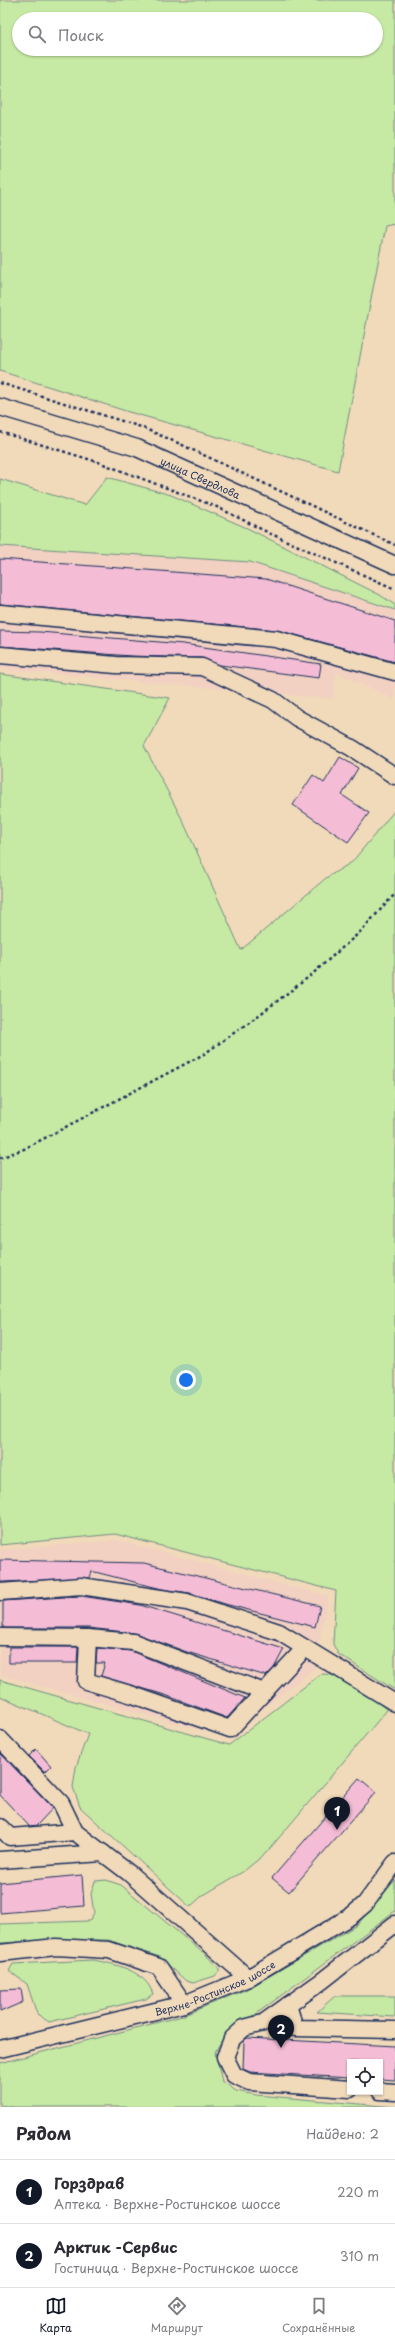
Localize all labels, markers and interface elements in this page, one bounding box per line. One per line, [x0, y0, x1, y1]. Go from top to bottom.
search box [12, 12, 383, 56]
icon: search [26, 23, 48, 45]
text: Поиск [58, 23, 104, 46]
street label: улица Свердлова [158, 452, 244, 502]
your location [176, 1370, 196, 1390]
pin: 1 [324, 1797, 350, 1830]
street label: Верхне-Ростинское шоссе [153, 1956, 278, 2018]
pin: 2 [268, 2015, 294, 2048]
map controls [347, 2059, 383, 2095]
button: locate [347, 2059, 383, 2095]
text: Рядом [16, 2120, 71, 2146]
text: Найдено: 2 [306, 2124, 379, 2143]
text: Горздрав [54, 2171, 124, 2194]
text: 1 [26, 2182, 32, 2201]
text: 220 m [337, 2182, 379, 2201]
text: Аптека · Верхне-Ростинское шоссе [54, 2194, 281, 2213]
text: Арктик -Сервис [54, 2235, 178, 2258]
text: 2 [24, 2246, 34, 2265]
text: 310 m [340, 2246, 379, 2265]
text: Гостиница · Верхне-Ростинское шоссе [54, 2258, 298, 2277]
tab: Карта [40, 2295, 72, 2336]
tab: Маршрут [151, 2295, 203, 2336]
tab: Сохранённые [282, 2295, 355, 2336]

